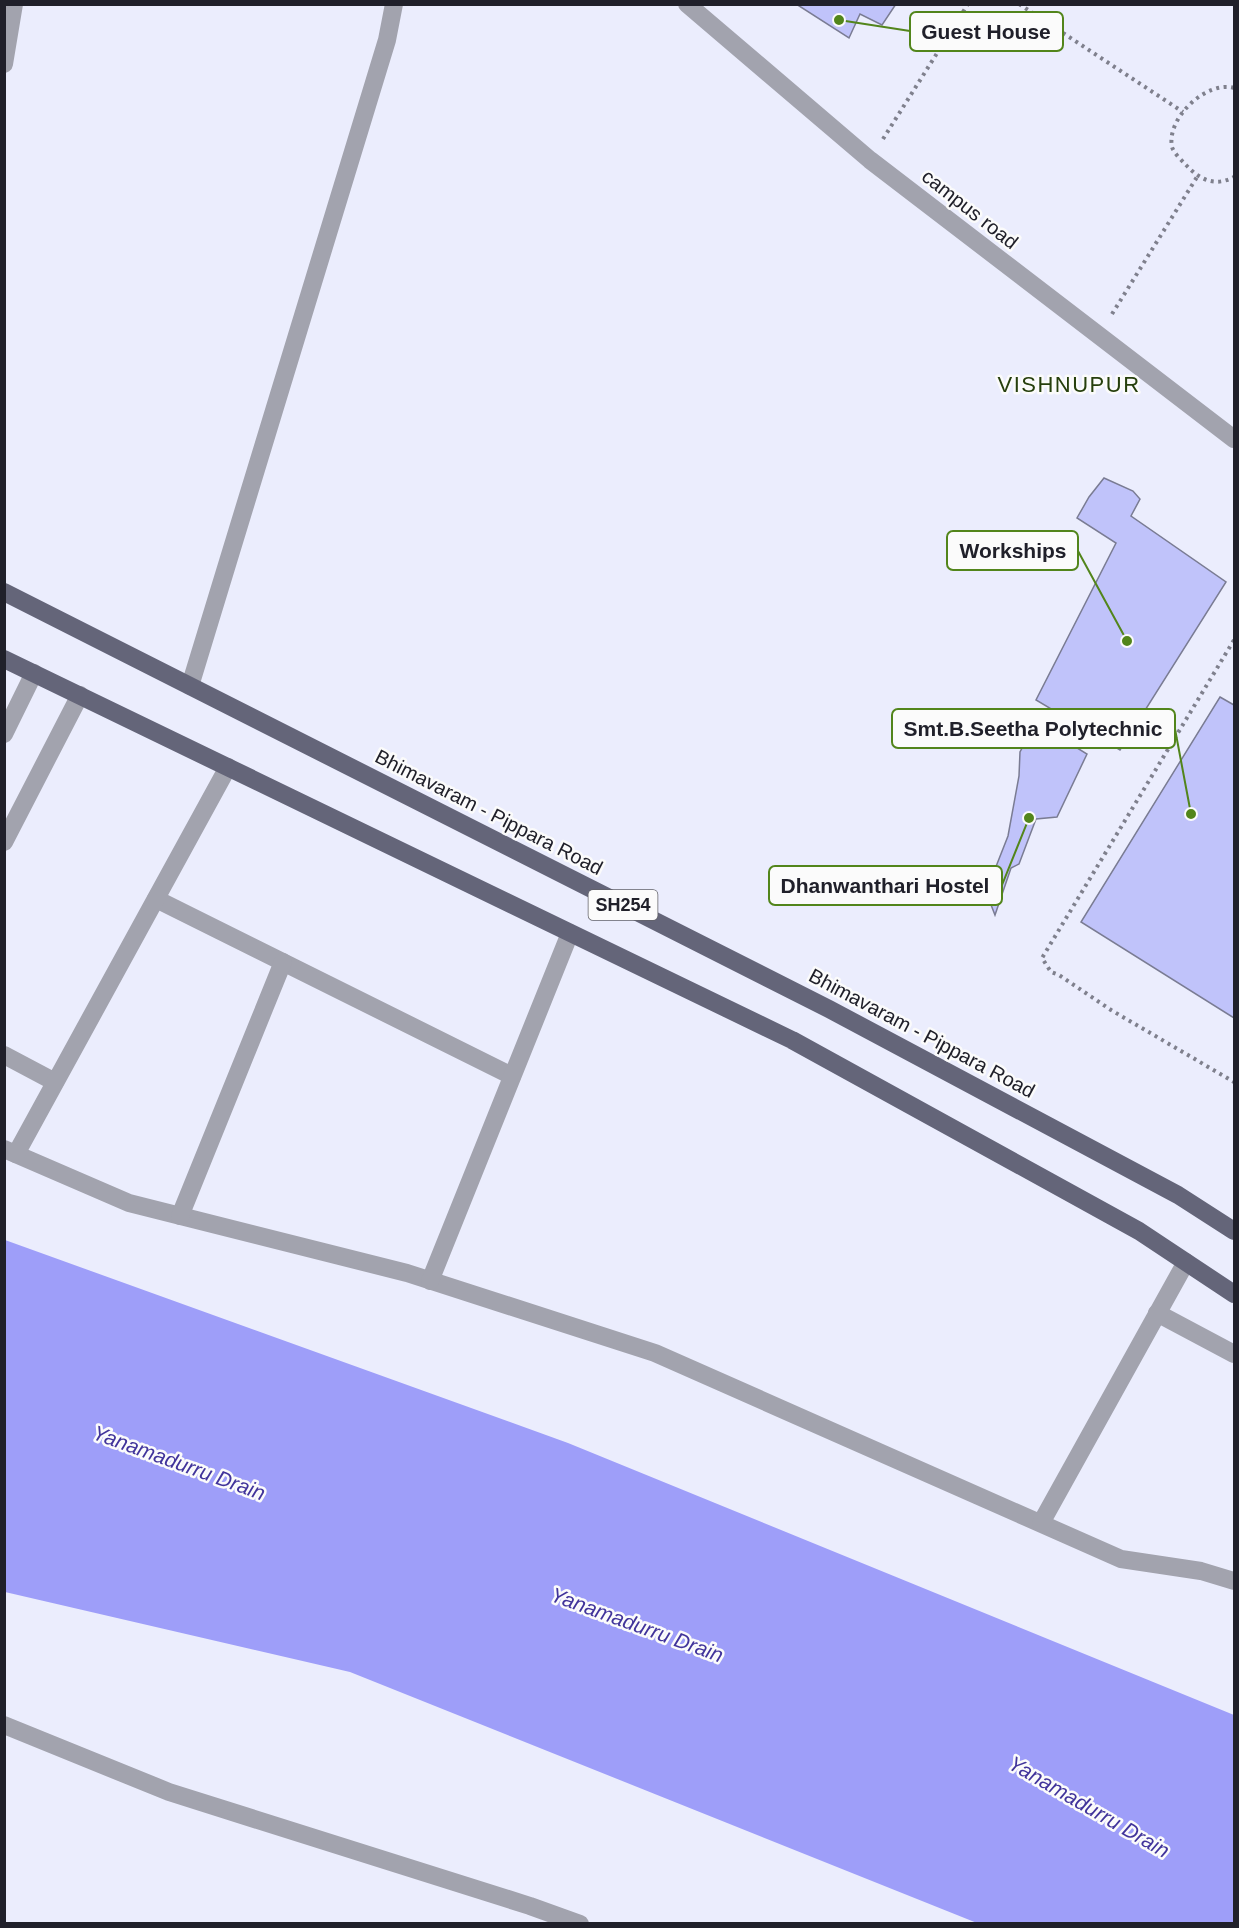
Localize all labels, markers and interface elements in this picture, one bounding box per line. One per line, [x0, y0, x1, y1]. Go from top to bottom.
callout: Guest House [910, 12, 1063, 51]
text: Guest House [921, 20, 1051, 43]
street label: campus road [918, 165, 1022, 253]
district label: VISHNUPUR [997, 372, 1141, 397]
callout: Workships [947, 531, 1078, 570]
text: Workships [960, 539, 1066, 562]
callout: Smt.B.Seetha Polytechnic [892, 709, 1175, 748]
text: Smt.B.Seetha Polytechnic [903, 717, 1163, 740]
street label: Bhimavaram - Pippara Road [372, 745, 606, 879]
callout: Dhanwanthari Hostel [769, 866, 1002, 905]
text: Dhanwanthari Hostel [781, 874, 989, 897]
road number: SH254 [588, 890, 658, 920]
street label: Bhimavaram - Pippara Road [805, 964, 1039, 1102]
water label: Yanamadurru Drain [90, 1421, 268, 1504]
water label: Yanamadurru Drain [548, 1583, 726, 1666]
water label: Yanamadurru Drain [1005, 1751, 1174, 1862]

